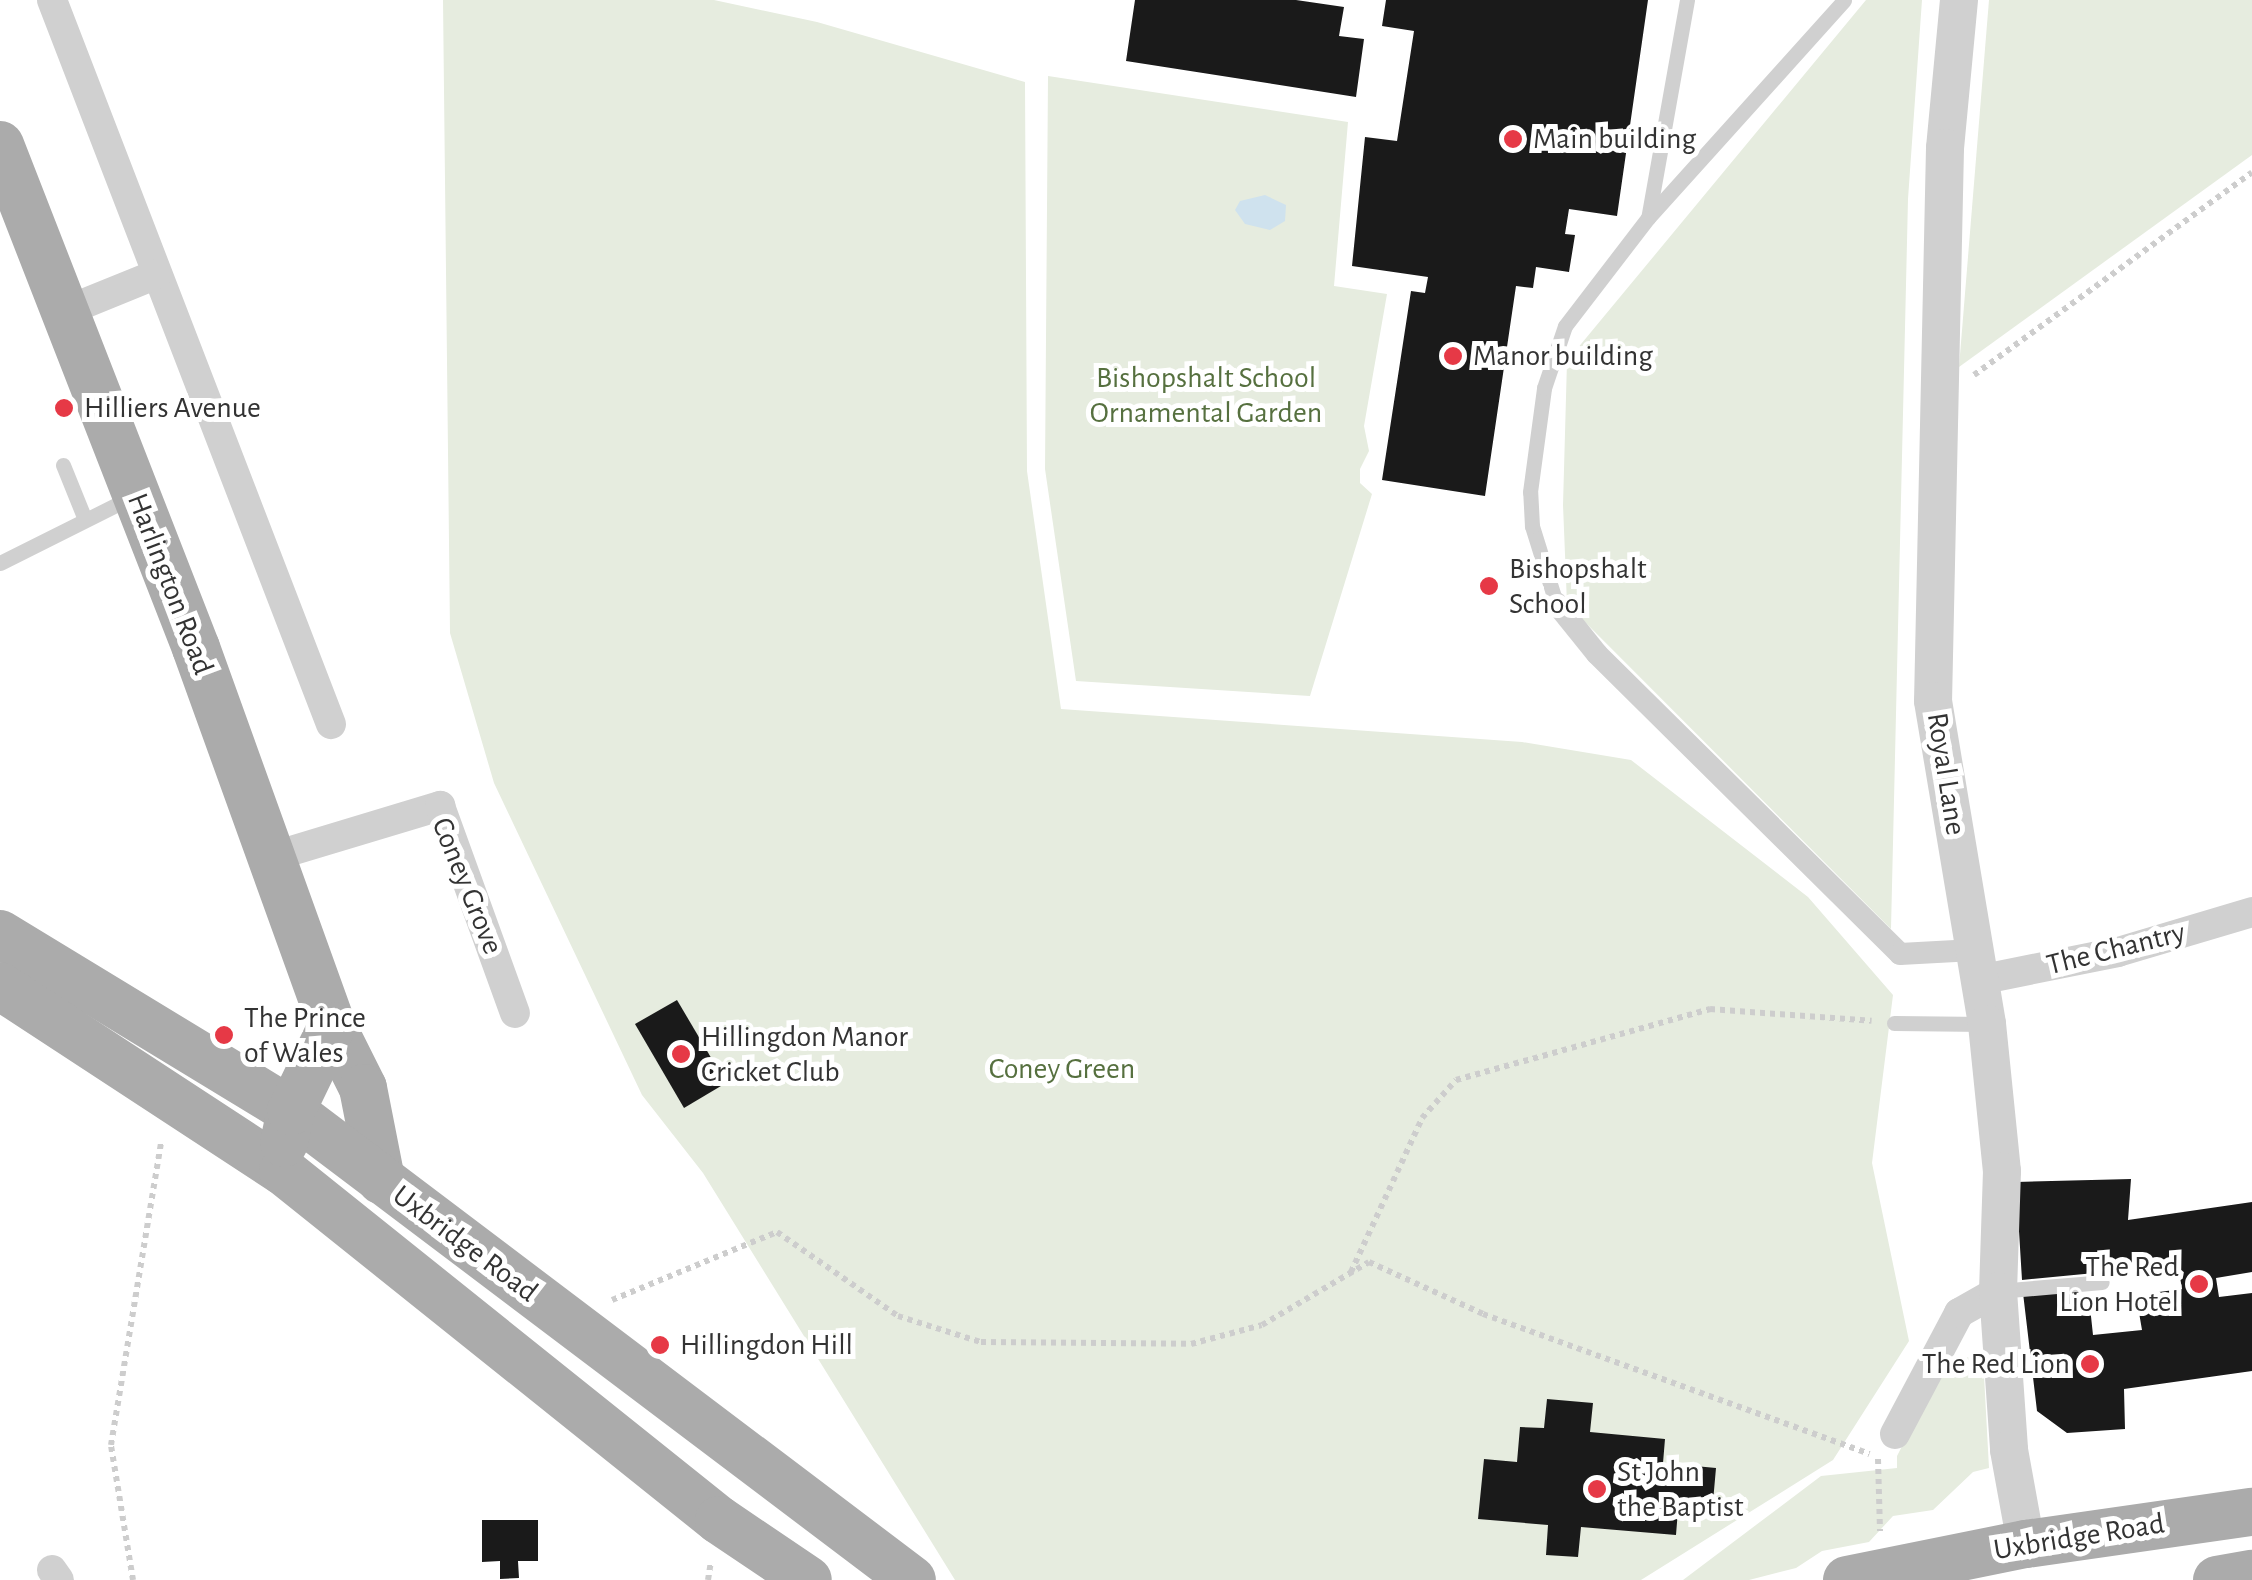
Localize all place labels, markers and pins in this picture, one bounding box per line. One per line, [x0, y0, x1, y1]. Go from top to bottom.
place label: Main building [1533, 121, 1696, 157]
marker: Main building [1502, 128, 1524, 150]
place label: Manor building [1473, 338, 1653, 374]
marker: Manor building [1442, 345, 1464, 367]
place label: Hilliers Avenue [84, 390, 261, 426]
marker: Hilliers Avenue [53, 397, 75, 419]
place label: Bishopshalt School [1509, 551, 1647, 622]
marker: Bishopshalt School [1478, 575, 1500, 597]
place label: The Prince of Wales [244, 1000, 366, 1070]
place label: Hillingdon Manor Cricket Club [701, 1019, 908, 1090]
marker: The Prince of Wales [213, 1024, 235, 1046]
marker: Hillingdon Manor Cricket Club [670, 1043, 692, 1065]
place label: The Red Lion Hotel [2059, 1249, 2179, 1320]
marker: The Red Lion Hotel [2188, 1273, 2210, 1295]
place label: Hillingdon Hill [680, 1327, 853, 1363]
marker: Hillingdon Hill [649, 1334, 671, 1356]
place label: The Red Lion [1922, 1346, 2070, 1382]
marker: The Red Lion [2079, 1353, 2101, 1375]
place label: St John the Baptist [1617, 1454, 1744, 1524]
marker: St John the Baptist [1586, 1478, 1608, 1500]

